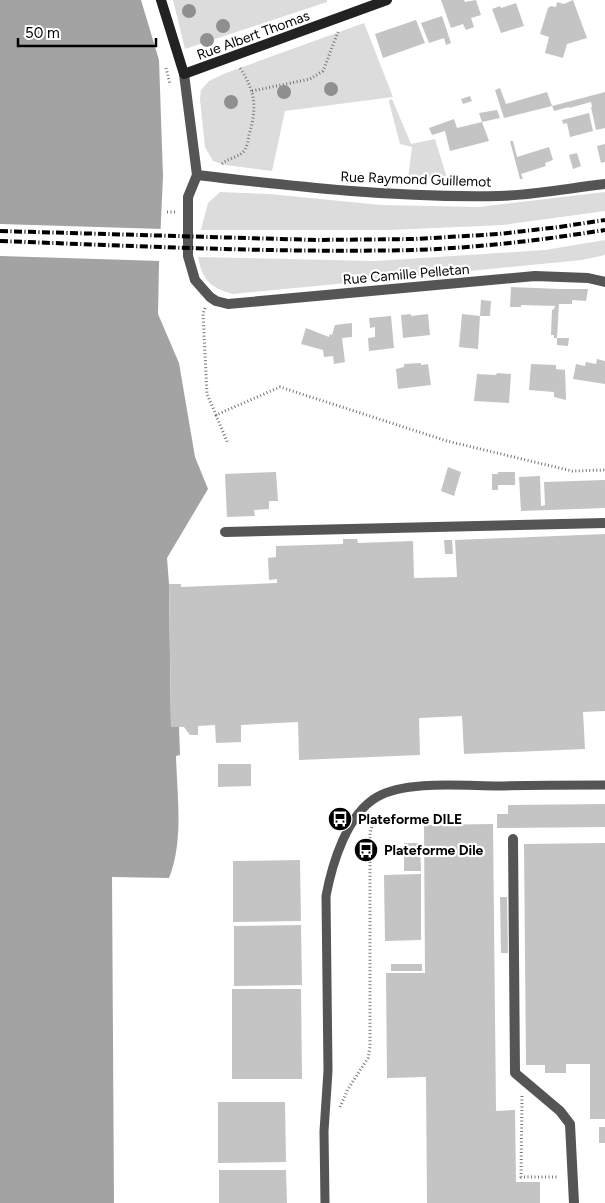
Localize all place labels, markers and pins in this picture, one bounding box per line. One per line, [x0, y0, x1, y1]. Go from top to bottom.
bus stop icon: Plateforme DILE [327, 806, 353, 832]
place label: Plateforme DILE [358, 811, 462, 828]
bus stop icon: Plateforme Dile [353, 837, 379, 863]
place label: Plateforme Dile [384, 842, 484, 859]

